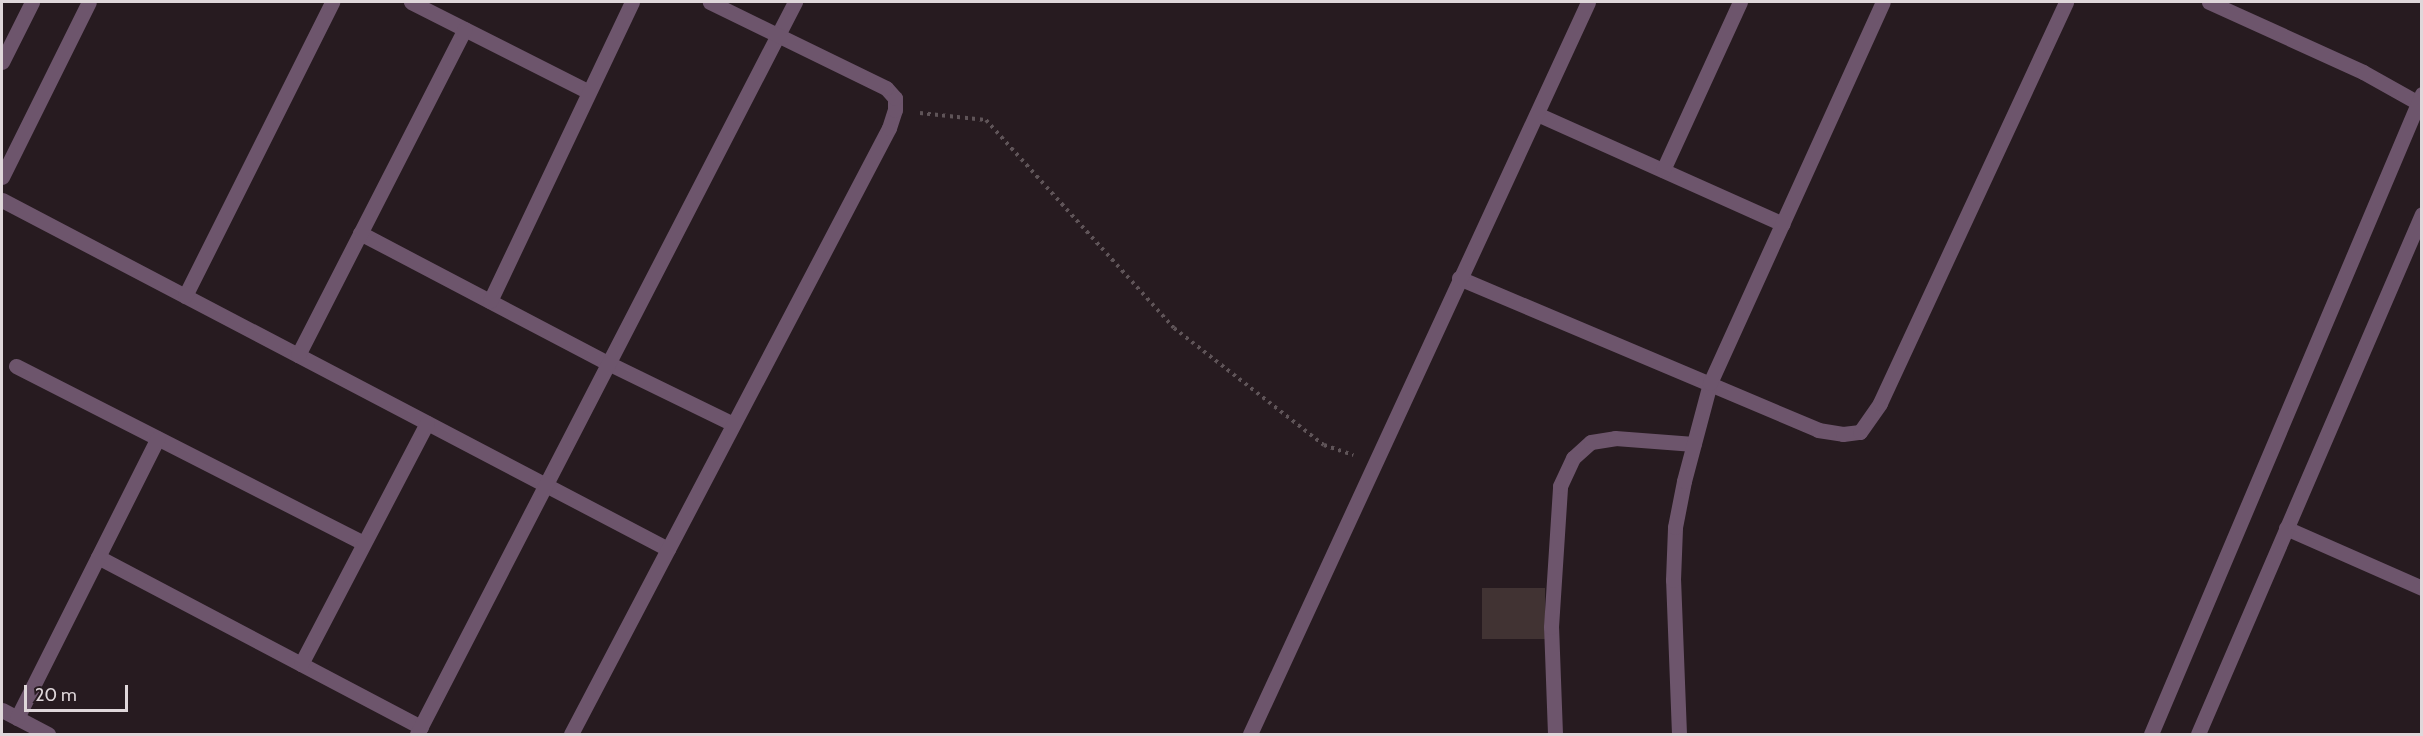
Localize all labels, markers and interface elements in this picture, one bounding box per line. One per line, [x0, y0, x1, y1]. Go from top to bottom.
scale bar [27, 673, 130, 711]
text: 20 m [35, 684, 77, 706]

